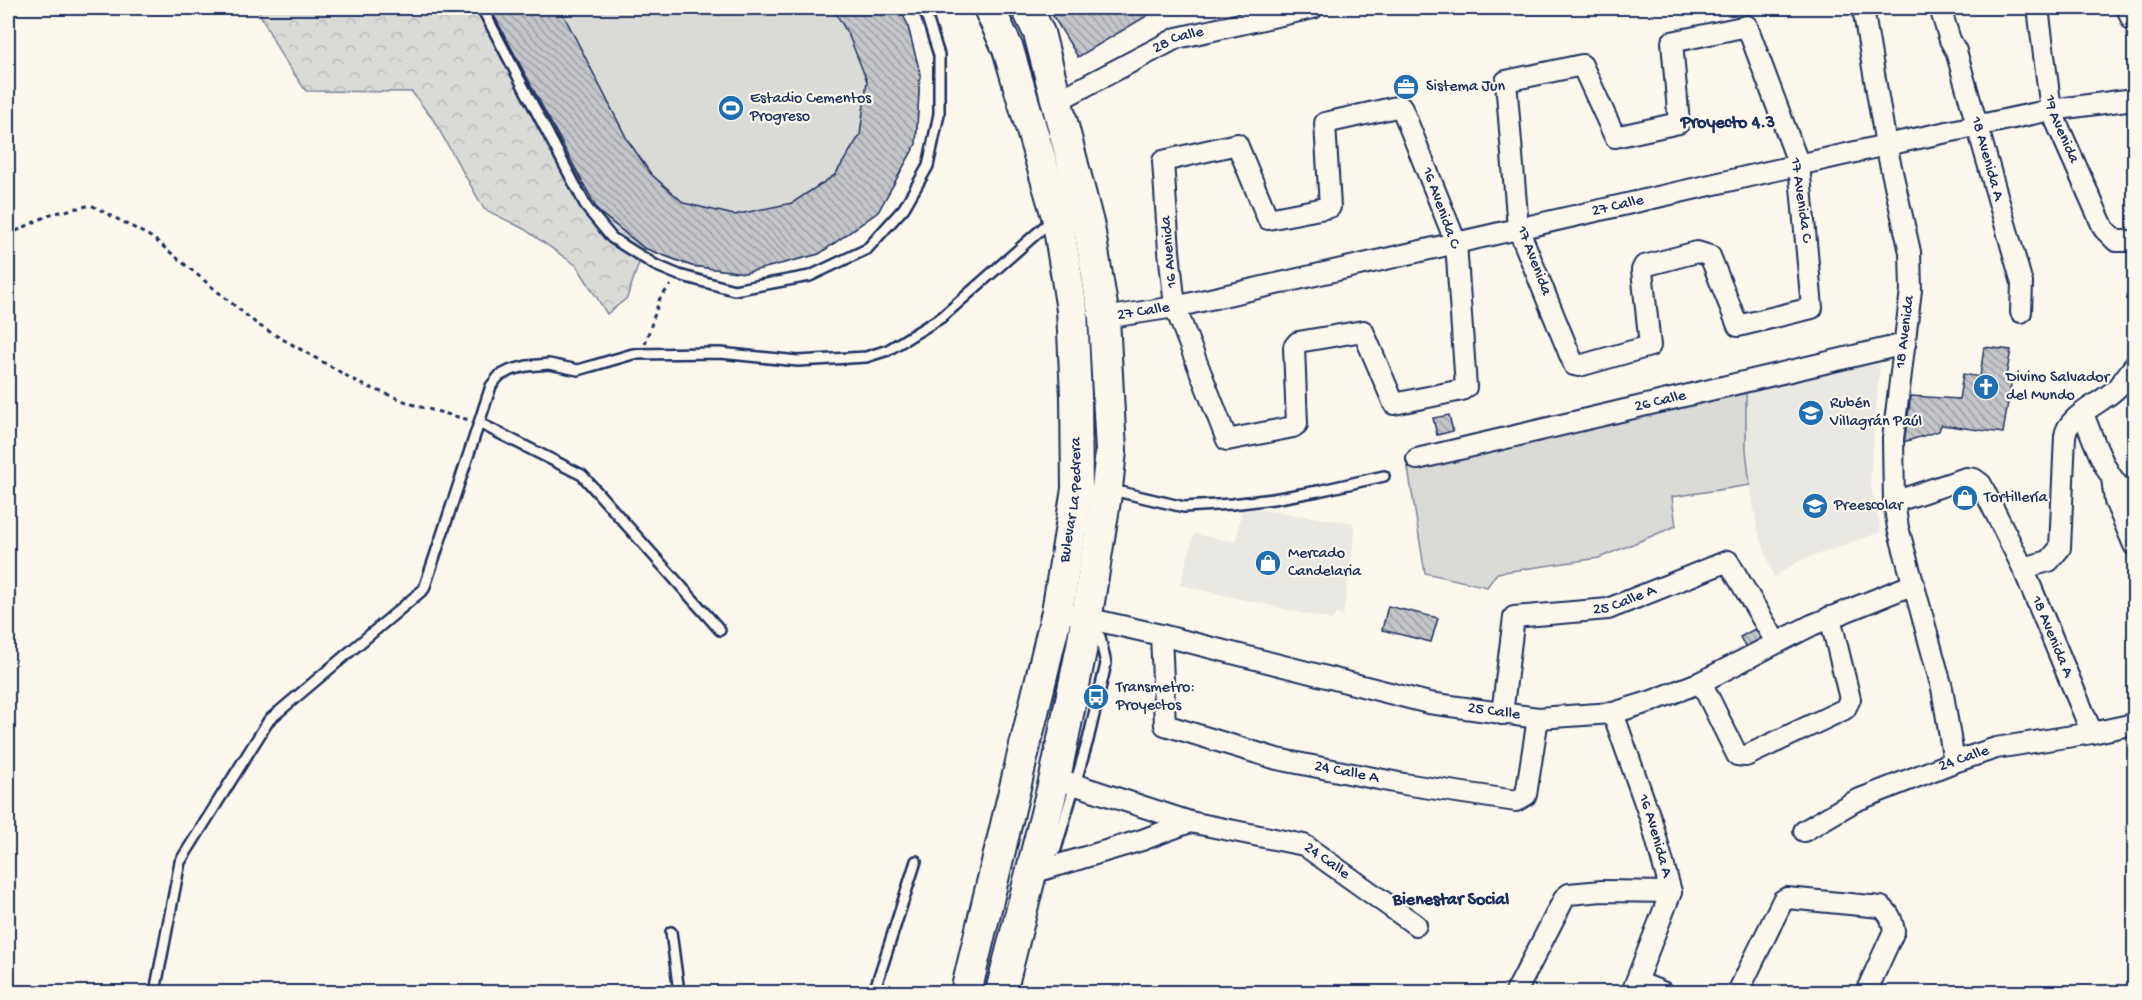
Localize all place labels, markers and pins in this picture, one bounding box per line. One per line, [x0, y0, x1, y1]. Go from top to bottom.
office icon: Sistema Jun [1391, 72, 1421, 102]
place label: Sistema Jun [1426, 78, 1506, 97]
place label: Estadio Cementos Progreso [749, 90, 872, 127]
sports icon: Estadio Cementos Progreso [716, 93, 746, 123]
place label: Divino Salvador del Mundo [2005, 369, 2111, 406]
church icon: Divino Salvador del Mundo [1971, 372, 2001, 402]
place label: Rubén Villagrán Paúl [1829, 395, 1922, 432]
school or university icon: Rubén Villagrán Paúl [1796, 398, 1826, 428]
shop icon: Tortillería [1950, 483, 1980, 513]
place label: Tortillería [1983, 489, 2049, 508]
school or university icon: Preescolar [1800, 491, 1830, 521]
place label: Preescolar [1833, 497, 1904, 516]
place label: Mercado Candelaria [1288, 545, 1362, 582]
shop icon: Mercado Candelaria [1253, 548, 1283, 578]
place label: Transmetro: Proyectos [1115, 679, 1195, 716]
bus stop icon: Transmetro: Proyectos [1081, 682, 1111, 712]

